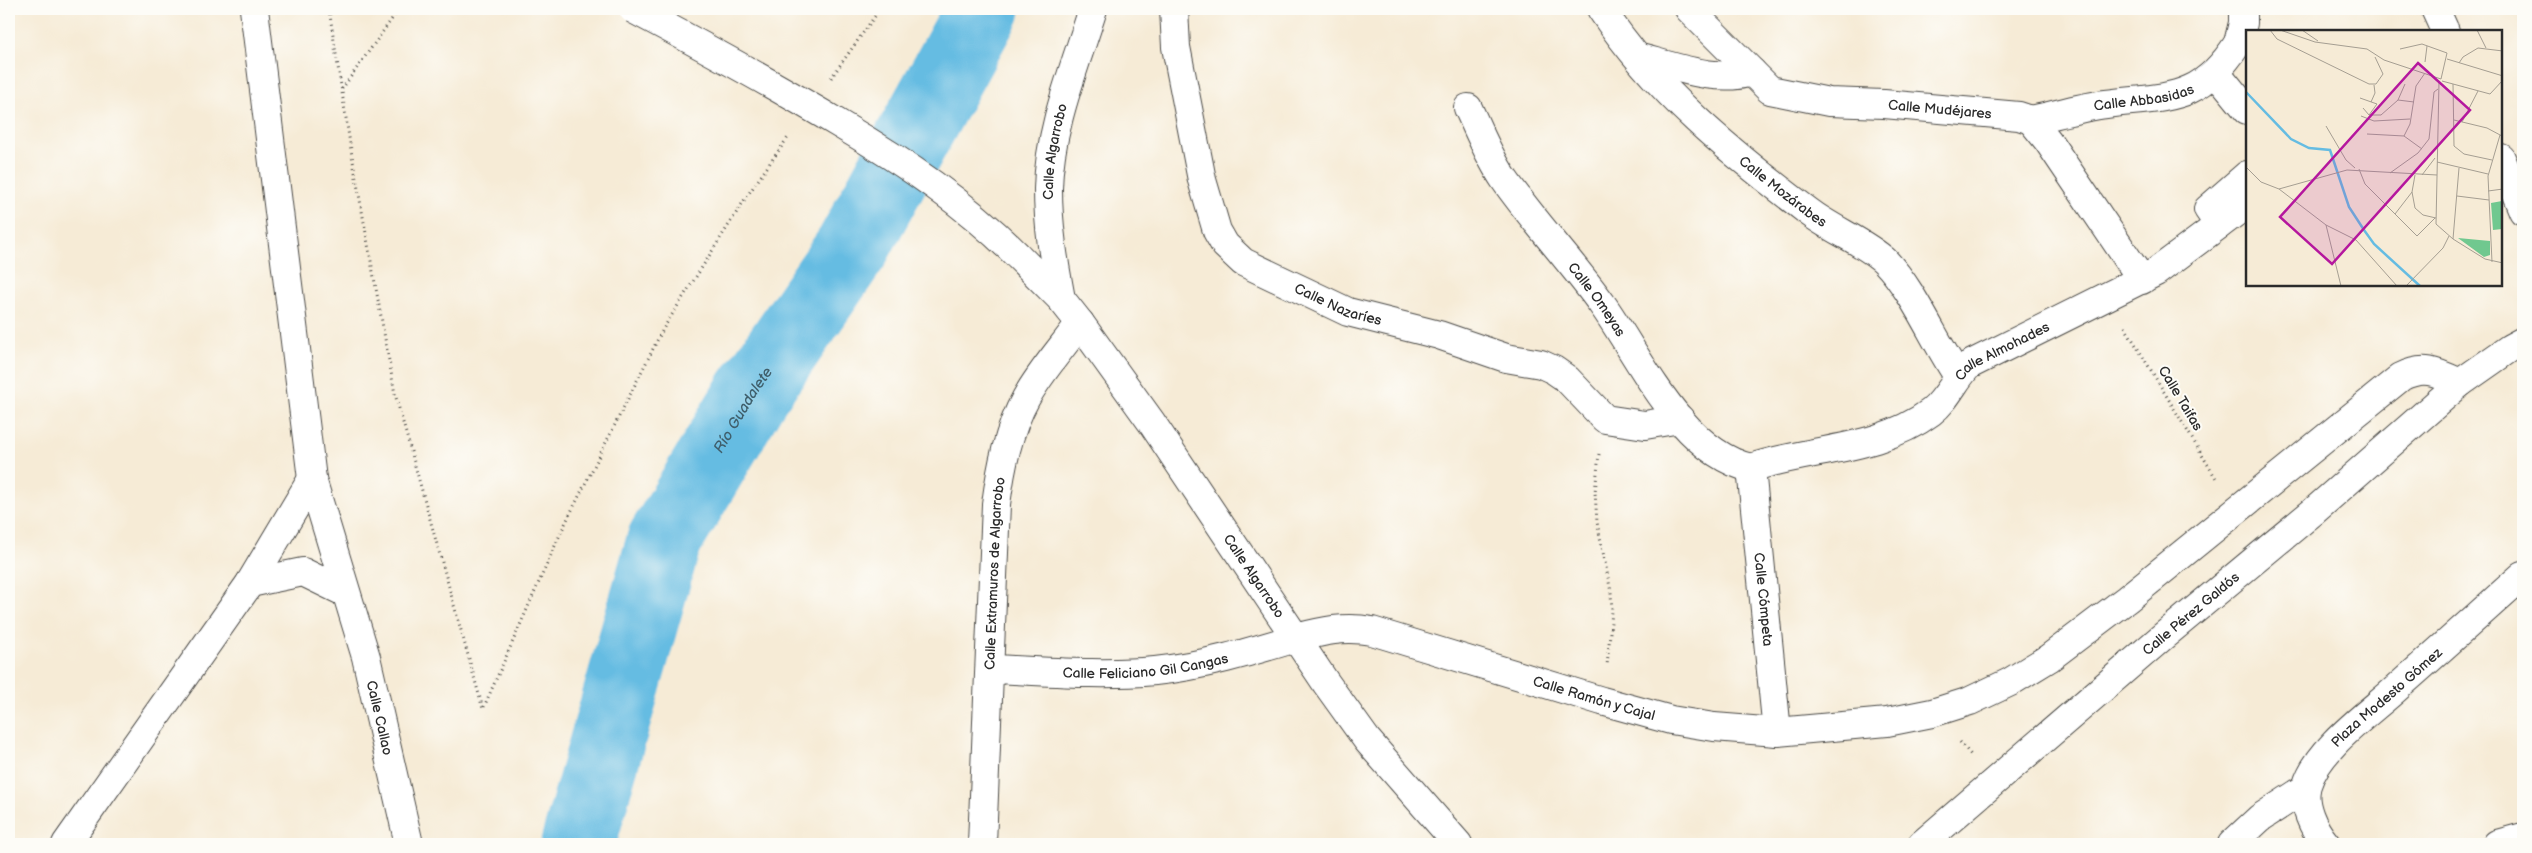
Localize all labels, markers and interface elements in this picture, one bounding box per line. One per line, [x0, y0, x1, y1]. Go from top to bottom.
inset map [2246, 30, 2502, 286]
street label: Calle Abbasidas [2092, 80, 2197, 115]
street label: Calle Mudéjares [1887, 96, 1992, 123]
street label: Calle Algarrobo [1040, 101, 1071, 200]
street label: Calle Mozárabes [1735, 152, 1830, 231]
street label: Calle Omeyas [1564, 259, 1629, 340]
street label: Calle Nazaríes [1292, 280, 1383, 329]
street label: Calle Almohades [1951, 318, 2052, 384]
water label: Río Guadalete [710, 363, 777, 456]
street label: Calle Taifas [2155, 363, 2207, 434]
street label: Calle Extramuros de Algarrobo [981, 476, 1009, 670]
street label: Calle Algarrobo [1220, 531, 1288, 621]
street label: Calle Cómpeta [1750, 552, 1777, 647]
street label: Calle Pérez Galdós [2139, 569, 2243, 659]
street label: Plaza Modesto Gómez [2328, 644, 2446, 751]
street label: Calle Feliciano Gil Cangas [1062, 650, 1230, 682]
street label: Calle Ramón y Cajal [1531, 673, 1657, 724]
street label: Calle Callao [363, 679, 396, 757]

